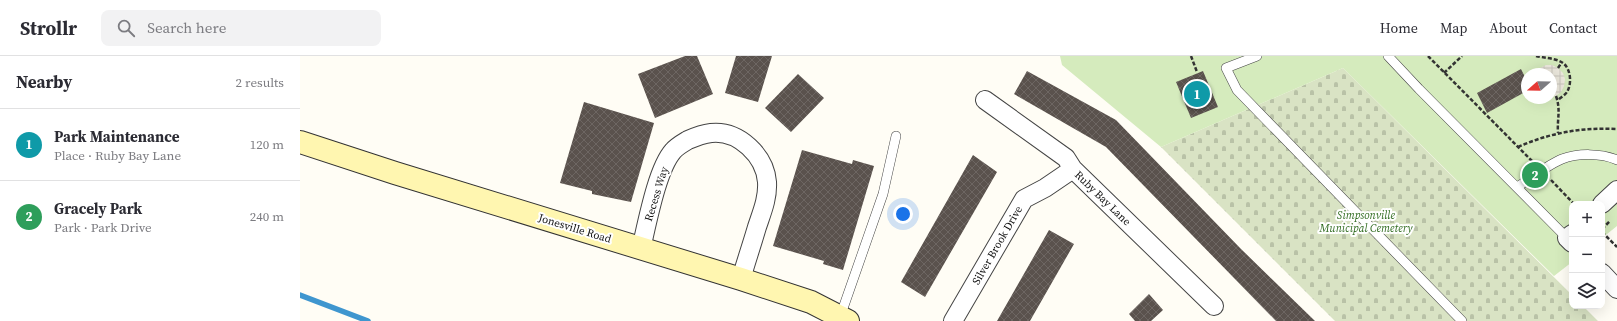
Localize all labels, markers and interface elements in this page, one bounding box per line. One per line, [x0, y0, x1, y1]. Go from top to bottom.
search box [101, 10, 381, 46]
text: Strollr [20, 15, 77, 41]
icon: search [115, 17, 137, 39]
text: Search here [147, 17, 226, 38]
text: Home [1380, 18, 1418, 38]
text: Map [1440, 18, 1467, 38]
text: About [1489, 18, 1527, 38]
text: Contact [1549, 18, 1597, 38]
north arrow [1521, 68, 1557, 104]
text: Nearby [16, 70, 72, 94]
text: 2 results [236, 74, 284, 91]
pin: 1 [1184, 79, 1210, 109]
text: Park Maintenance [54, 126, 180, 147]
text: 1 [25, 136, 33, 153]
text: 120 m [250, 136, 284, 153]
text: Place · Ruby Bay Lane [54, 147, 181, 164]
pin: 2 [1522, 160, 1548, 190]
street label: Recess Way [641, 165, 672, 223]
street label: Ruby Bay Lane [1071, 168, 1134, 229]
text: Gracely Park [54, 198, 142, 219]
map controls [1569, 201, 1605, 309]
button: + [1569, 201, 1605, 237]
street label: Silver Brook Drive [969, 203, 1026, 287]
your location [893, 204, 913, 224]
text: 2 [25, 208, 33, 225]
text: 240 m [250, 208, 284, 225]
park label: Simpsonville Municipal Cemetery [1319, 208, 1413, 236]
street label: Jonesville Road [536, 210, 614, 247]
text: Park · Park Drive [54, 219, 152, 236]
button: − [1569, 237, 1605, 273]
button: layers [1569, 273, 1605, 309]

